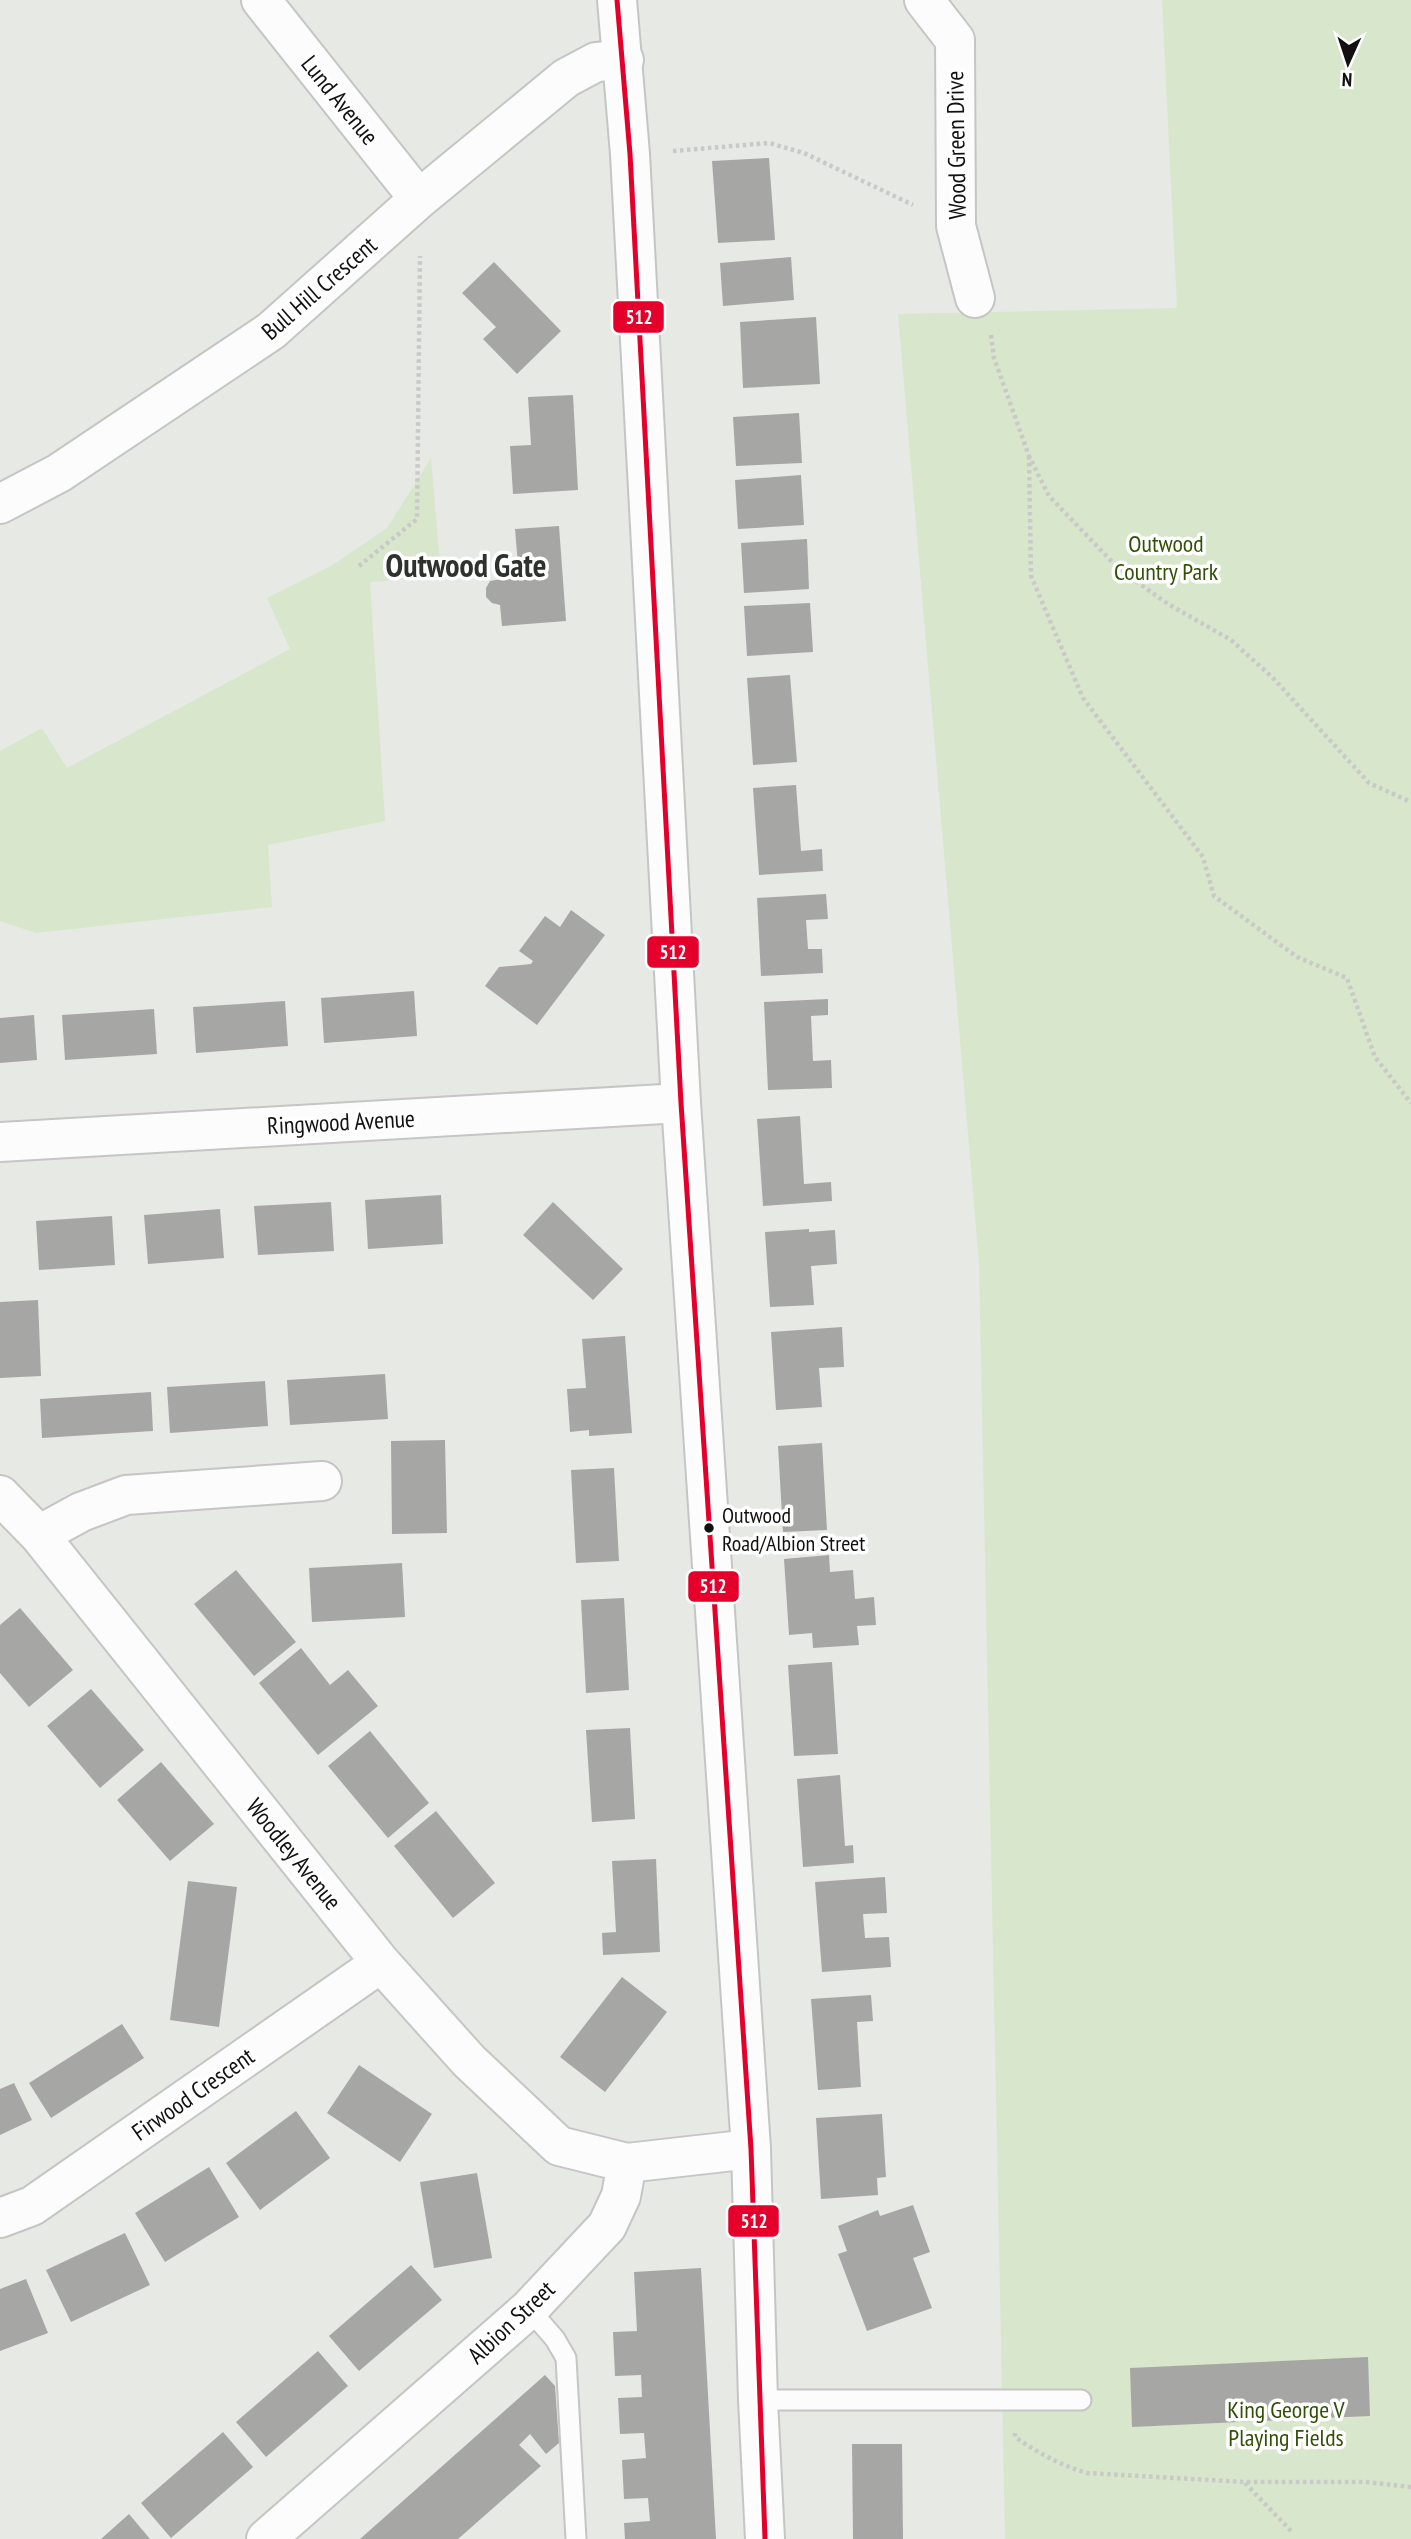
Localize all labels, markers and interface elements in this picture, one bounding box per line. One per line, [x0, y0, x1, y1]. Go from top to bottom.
north arrow [1313, 28, 1383, 98]
street label: Lund Avenue [295, 49, 385, 151]
text: N [1341, 68, 1353, 92]
street label: Wood Green Drive [939, 70, 973, 220]
street label: Bull Hill Crescent [255, 229, 383, 347]
line badge: 512 [612, 300, 665, 334]
text: 512 [625, 305, 653, 329]
park label: Outwood Country Park [1114, 528, 1219, 587]
district label: Outwood Gate [386, 544, 546, 586]
line badge: 512 [646, 935, 700, 969]
text: 512 [659, 940, 687, 964]
street label: Ringwood Avenue [266, 1103, 416, 1141]
place label: Outwood Road/Albion Street [722, 1501, 865, 1557]
marker: Outwood Road/Albion Street [702, 1521, 716, 1535]
line badge: 512 [687, 1570, 740, 1603]
text: 512 [699, 1574, 727, 1598]
street label: Woodley Avenue [239, 1792, 349, 1916]
street label: Firwood Crescent [126, 2040, 261, 2148]
line badge: 512 [727, 2204, 780, 2238]
text: 512 [740, 2209, 768, 2233]
street label: Albion Street [461, 2273, 561, 2370]
park label: King George V Playing Fields [1227, 2394, 1346, 2453]

